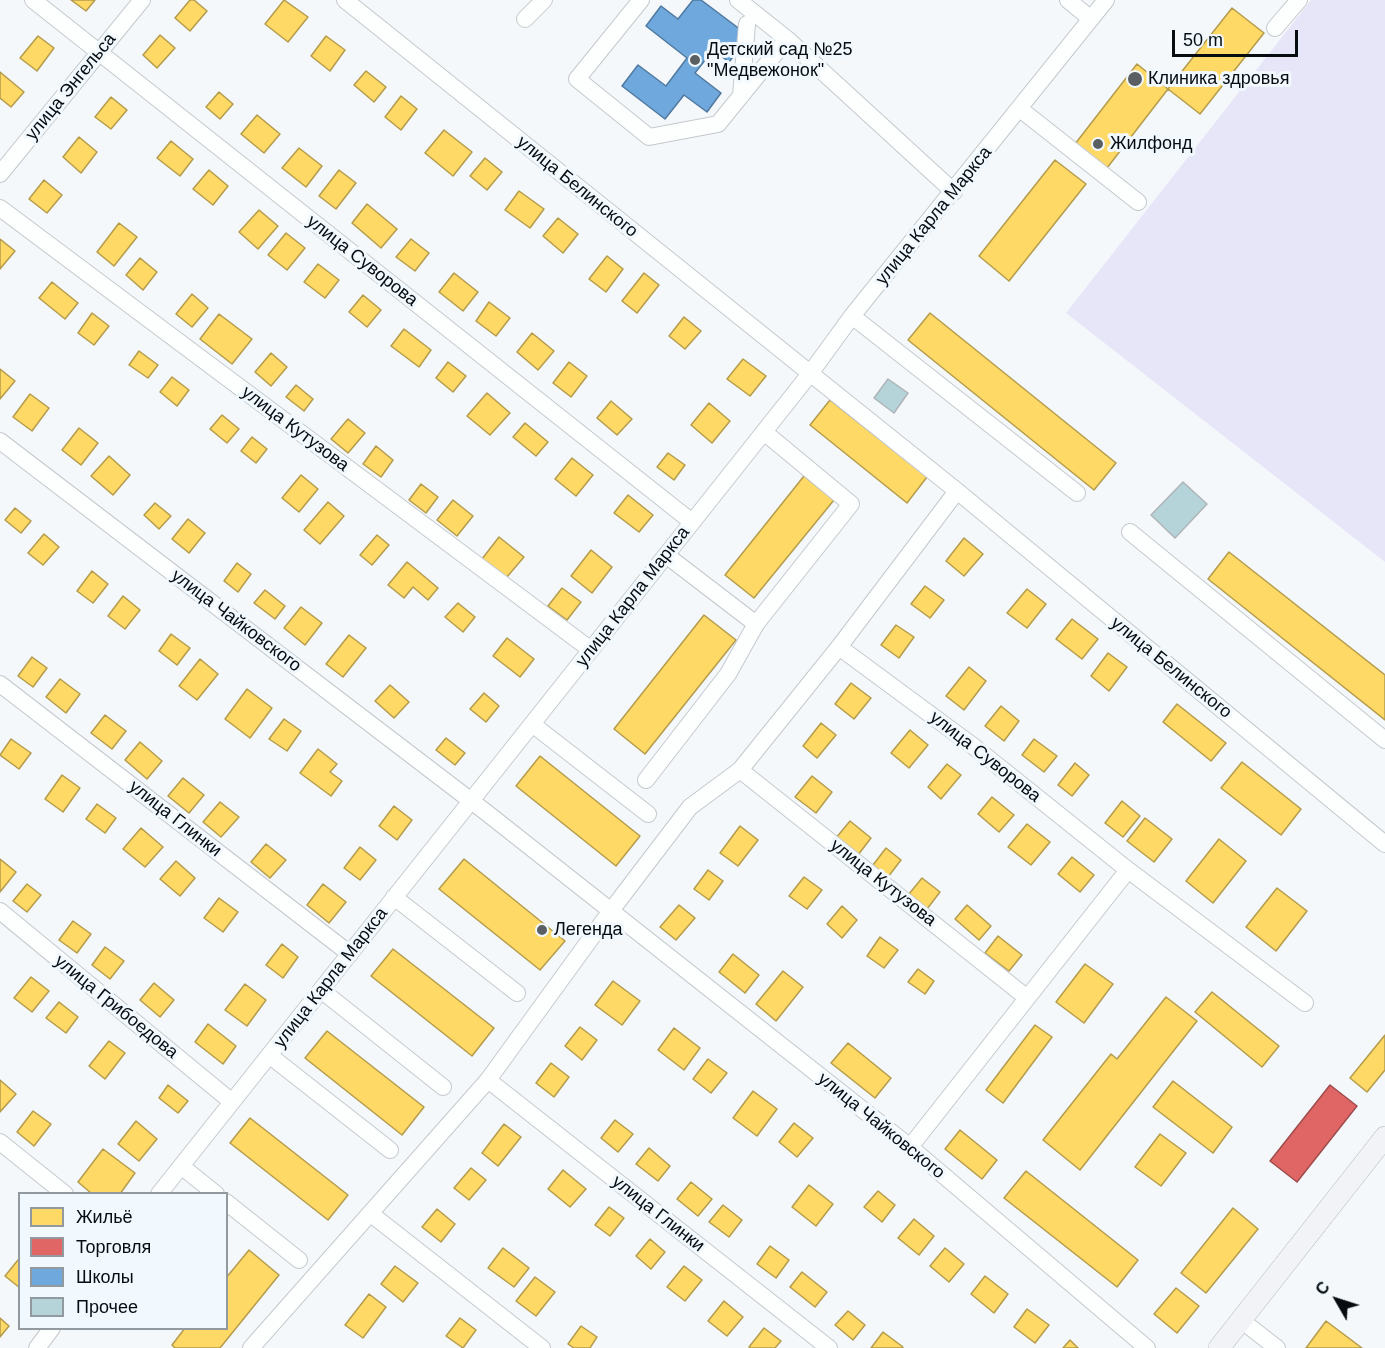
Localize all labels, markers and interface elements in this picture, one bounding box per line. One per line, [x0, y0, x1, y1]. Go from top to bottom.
scale bar [1175, 18, 1301, 56]
street label: улица Энгельса [21, 29, 121, 145]
text: 50 m [1183, 30, 1223, 50]
place label: Детский сад №25 "Медвежонок" [707, 39, 852, 82]
marker: Детский сад №25 "Медвежонок" [688, 53, 702, 67]
place label: Клиника здровья [1148, 68, 1289, 90]
marker: Клиника здровья [1126, 70, 1144, 88]
street label: улица Белинского [512, 132, 642, 242]
place label: Жилфонд [1110, 133, 1192, 155]
marker: Жилфонд [1091, 137, 1105, 151]
street label: улица Карла Маркса [871, 142, 997, 290]
street label: улица Суворова [302, 211, 422, 311]
street label: улица Кутузова [237, 382, 353, 476]
street label: улица Карла Маркса [571, 523, 695, 671]
street label: улица Чайковского [167, 565, 305, 677]
street label: улица Белинского [1106, 613, 1236, 723]
street label: улица Суворова [925, 707, 1045, 807]
street label: улица Глинки [124, 776, 226, 862]
street label: улица Кутузова [826, 835, 940, 931]
street label: улица Карла Маркса [269, 904, 393, 1052]
place label: Легенда [554, 919, 622, 941]
marker: Легенда [535, 923, 549, 937]
street label: улица Грибоедова [50, 950, 182, 1064]
street label: улица Чайковского [813, 1068, 949, 1184]
street label: улица Глинки [607, 1171, 709, 1257]
legend [18, 1192, 228, 1330]
text: Жильё [76, 1207, 133, 1227]
text: Торговля [76, 1237, 151, 1257]
text: Школы [76, 1267, 134, 1287]
north arrow [1307, 1270, 1367, 1330]
text: С [1312, 1279, 1333, 1298]
text: Прочее [76, 1297, 138, 1317]

